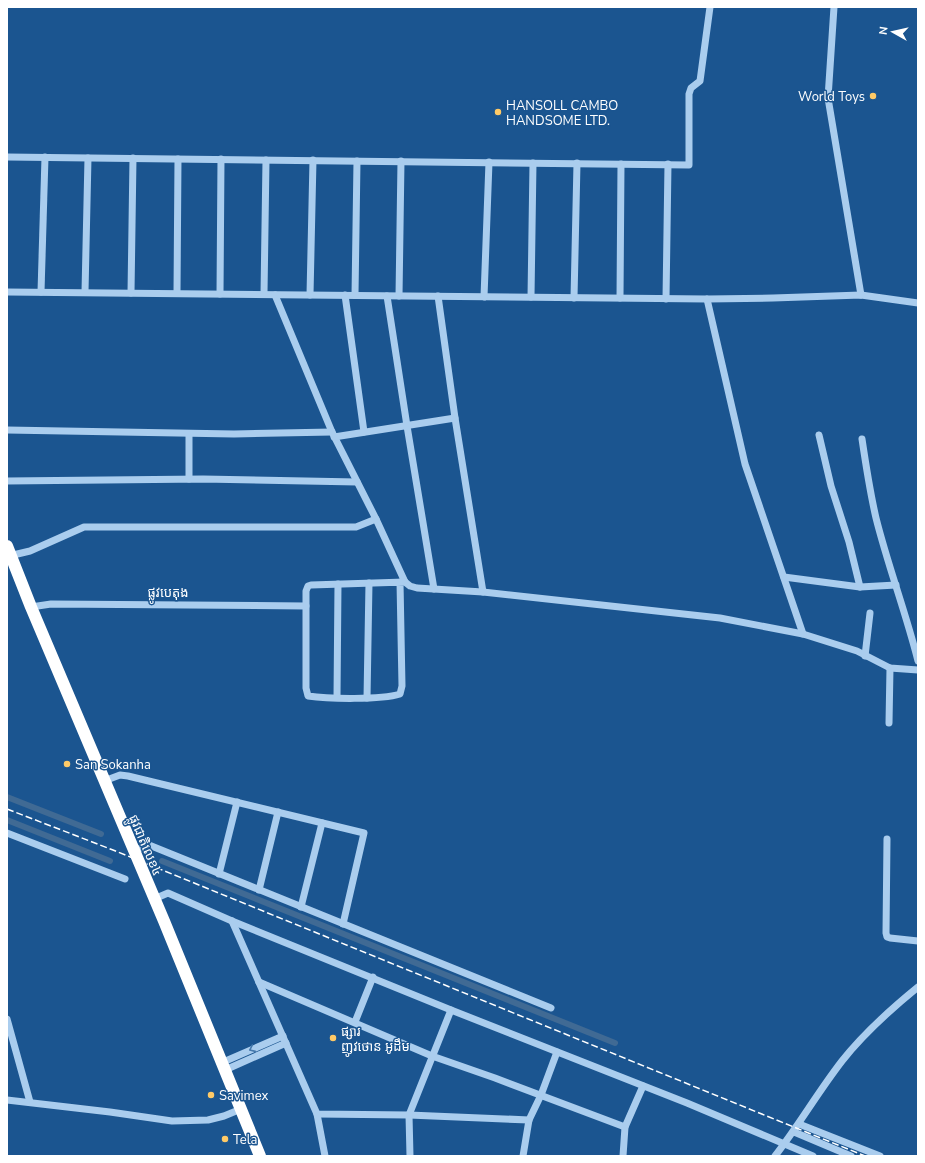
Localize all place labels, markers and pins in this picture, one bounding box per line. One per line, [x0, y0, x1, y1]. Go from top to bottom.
place label: World Toys [798, 88, 865, 106]
marker: World Toys [868, 91, 878, 101]
place label: HANSOLL CAMBO HANDSOME LTD. [506, 97, 618, 130]
marker: HANSOLL CAMBO HANDSOME LTD. [493, 107, 503, 117]
place label: San Sokanha [75, 756, 151, 774]
marker: San Sokanha [62, 759, 72, 769]
place label: ផ្សារ ញូវថោន អូដឹម [341, 1023, 410, 1057]
marker: ផ្សារ ញូវថោន អូដឹម [328, 1033, 338, 1043]
place label: Savimex [219, 1087, 269, 1105]
marker: Savimex [206, 1090, 216, 1100]
place label: Tela [233, 1131, 258, 1149]
marker: Tela [220, 1134, 230, 1144]

